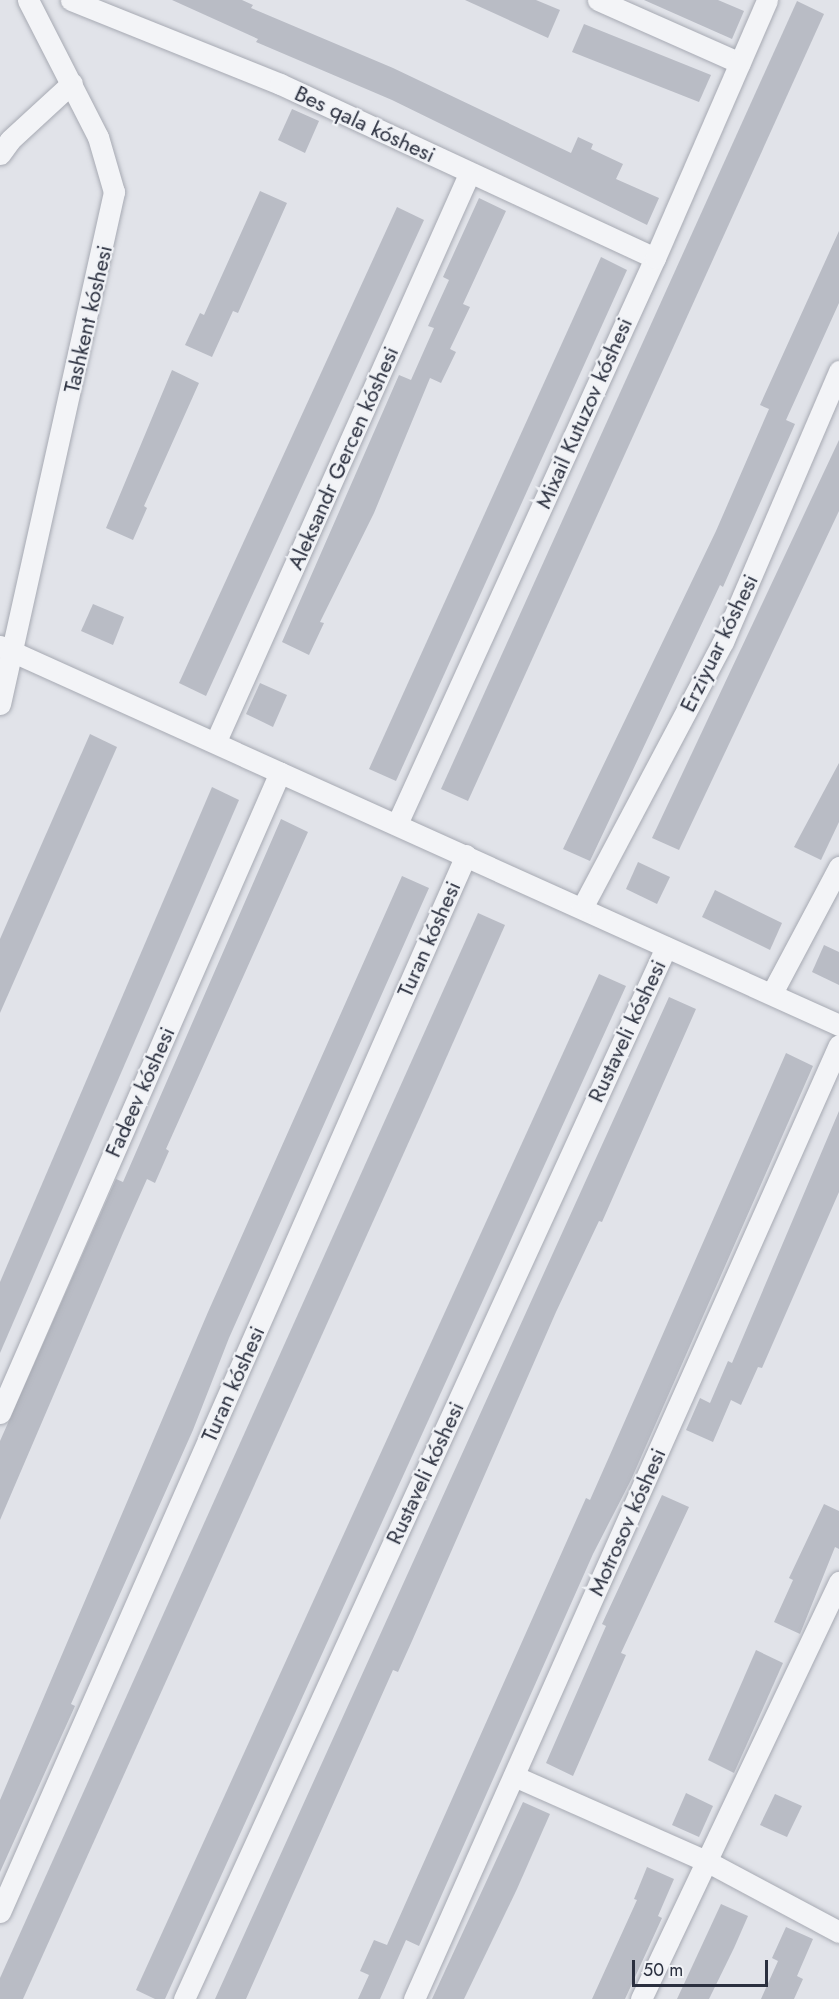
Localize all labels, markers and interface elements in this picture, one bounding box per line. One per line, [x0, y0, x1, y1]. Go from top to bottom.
street label: Bes qala kóshesi [290, 80, 440, 168]
street label: Tashkent kóshesi [58, 243, 118, 395]
street label: Mixail Kutuzov kóshesi [530, 313, 638, 513]
street label: Aleksandr Gercen kóshesi [282, 342, 404, 574]
street label: Erziyuar kóshesi [674, 570, 764, 716]
street label: Turan kóshesi [392, 877, 466, 1001]
street label: Rustaveli kóshesi [582, 956, 672, 1106]
street label: Fadeev kóshesi [100, 1023, 180, 1161]
street label: Turan kóshesi [196, 1322, 270, 1446]
street label: Rustaveli kóshesi [380, 1398, 470, 1548]
street label: Motrosov kóshesi [583, 1444, 671, 1600]
scale bar [635, 1948, 772, 1986]
text: 50 m [643, 1957, 683, 1983]

